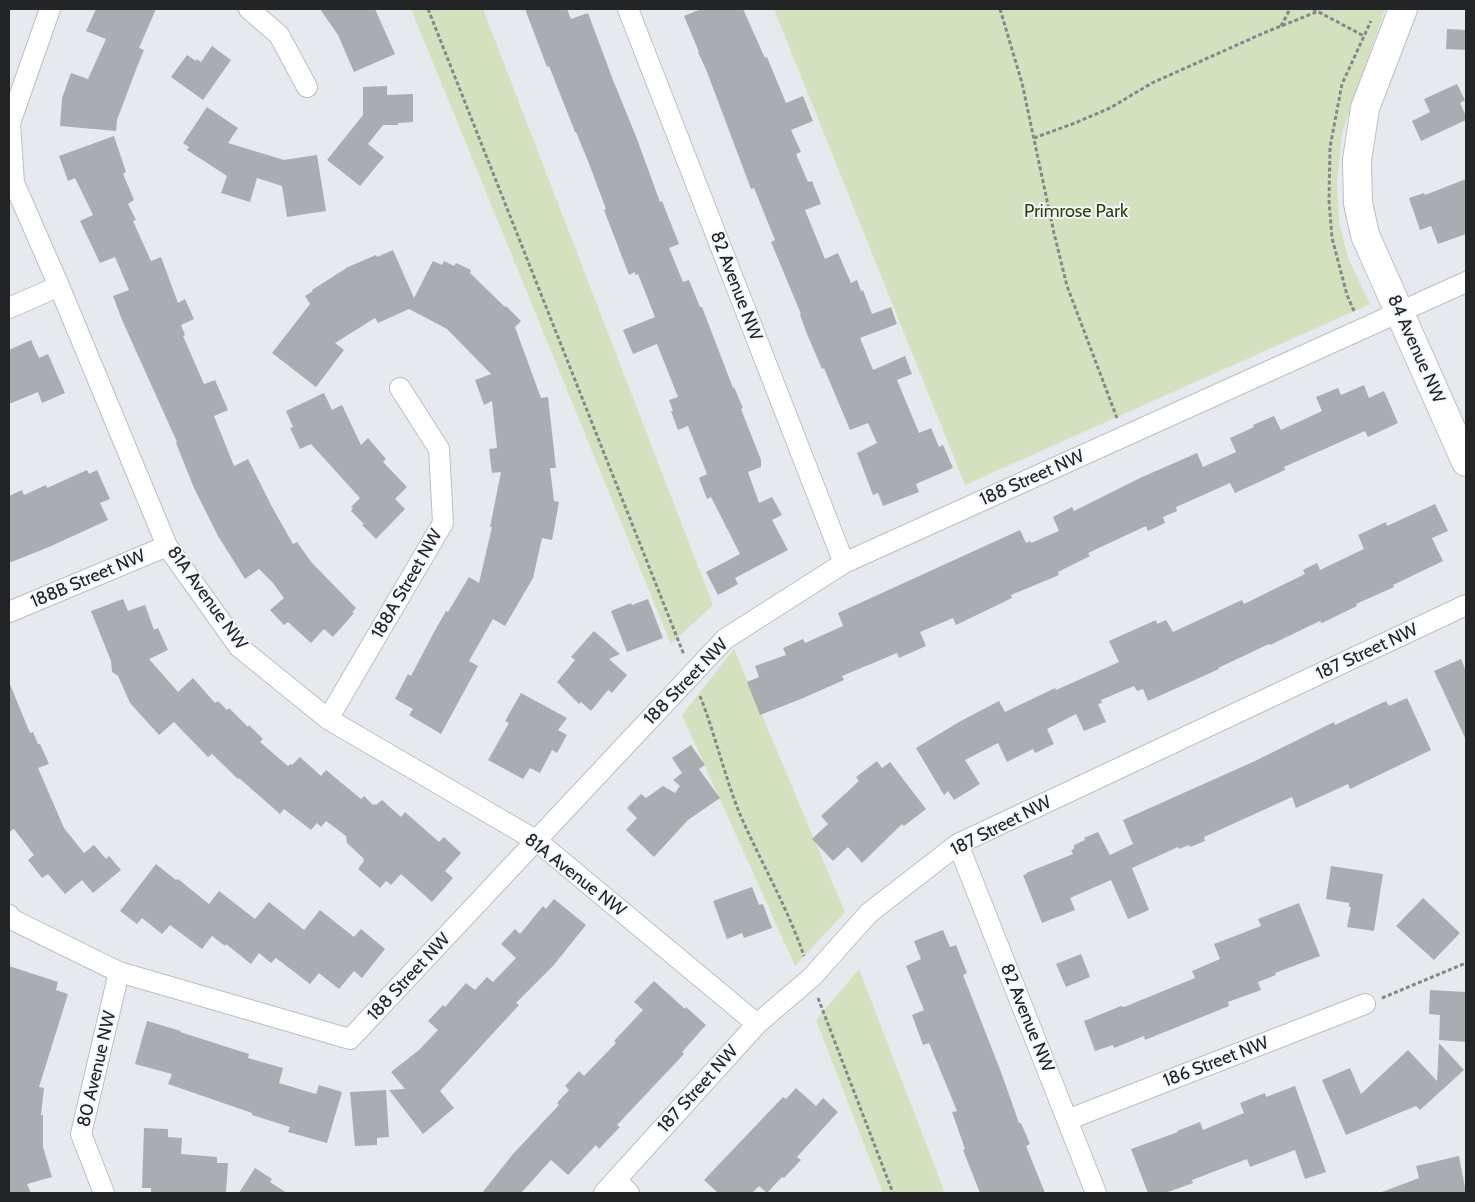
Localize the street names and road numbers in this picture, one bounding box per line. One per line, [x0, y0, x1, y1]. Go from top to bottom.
street label: 82 Avenue NW [705, 228, 767, 344]
street label: 84 Avenue NW [1383, 292, 1449, 406]
street label: 188 Street NW [977, 445, 1087, 511]
street label: 188A Street NW [367, 525, 447, 643]
street label: 81A Avenue NW [162, 542, 252, 654]
street label: 188B Street NW [27, 545, 149, 613]
street label: 187 Street NW [1313, 619, 1421, 685]
street label: 188 Street NW [639, 634, 733, 730]
street label: 187 Street NW [947, 791, 1055, 861]
street label: 81A Avenue NW [520, 829, 630, 921]
street label: 188 Street NW [363, 929, 455, 1025]
street label: 82 Avenue NW [995, 961, 1059, 1075]
street label: 80 Avenue NW [73, 1009, 121, 1129]
street label: 186 Street NW [1160, 1032, 1272, 1092]
street label: 187 Street NW [653, 1041, 743, 1137]

